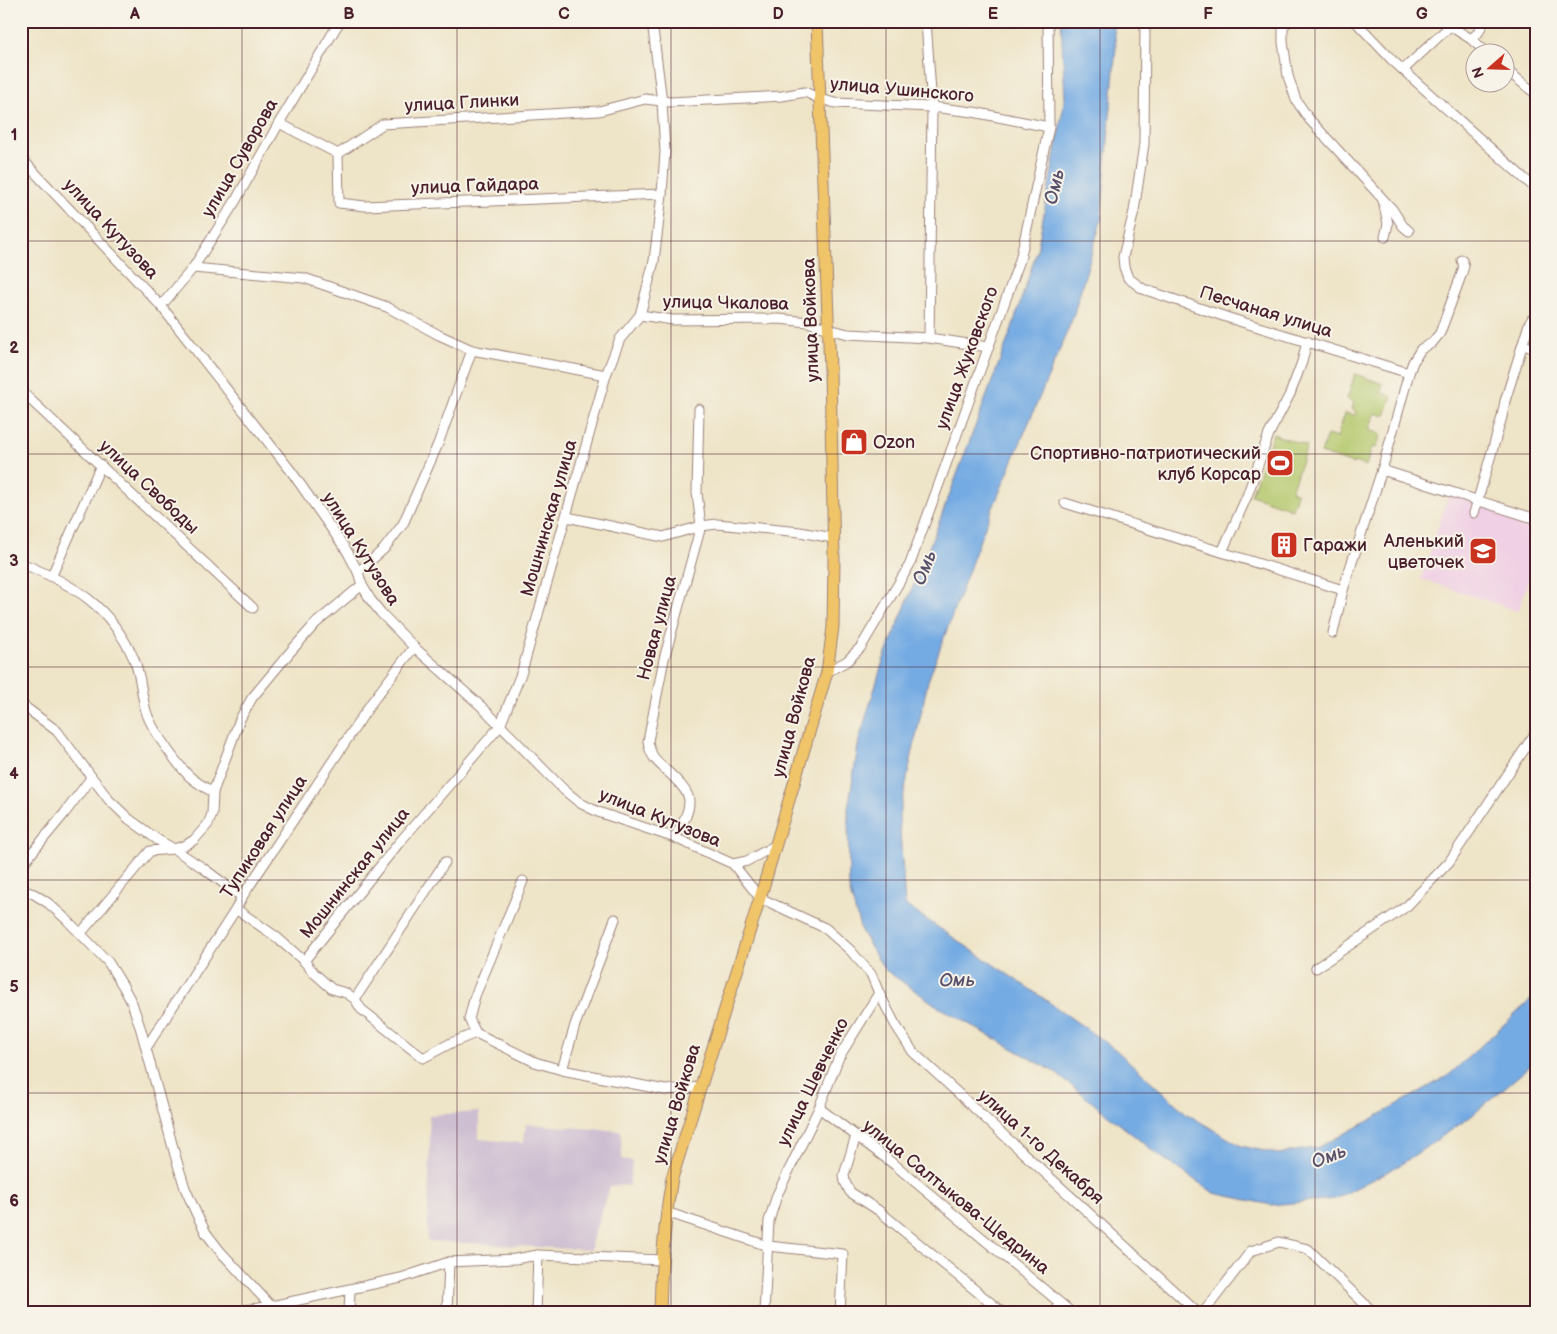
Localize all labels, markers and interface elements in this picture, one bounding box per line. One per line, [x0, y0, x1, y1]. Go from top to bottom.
text: A [129, 5, 140, 24]
text: B [343, 5, 355, 24]
text: C [558, 5, 570, 24]
text: D [772, 5, 784, 24]
text: E [988, 5, 998, 24]
text: F [1203, 5, 1213, 24]
text: G [1416, 5, 1428, 24]
north arrow [1464, 42, 1514, 92]
text: N [1468, 64, 1488, 80]
street label: улица Ушинского [829, 73, 975, 107]
street label: улица Глинки [404, 90, 520, 116]
street label: улица Суворова [198, 95, 283, 221]
text: 1 [11, 126, 17, 145]
water label: Омь [1040, 167, 1070, 207]
street label: улица Гайдара [411, 173, 540, 199]
street label: улица Кутузова [59, 175, 163, 284]
street label: улица Войкова [798, 257, 824, 383]
street label: Песчаная улица [1197, 282, 1335, 342]
street label: улица Жуковского [931, 284, 1003, 432]
street label: улица Чкалова [663, 291, 790, 315]
text: 2 [9, 339, 19, 358]
shop icon: Ozon [839, 427, 869, 457]
place label: Ozon [873, 432, 915, 453]
street label: улица Свободы [95, 436, 203, 538]
street label: Мошнинская улица [517, 437, 582, 599]
place label: Спортивно-патриотический клуб Корсар [1030, 443, 1261, 485]
sports icon: Спортивно-патриотический клуб Корсар [1265, 448, 1295, 478]
street label: улица Кутузова [318, 489, 404, 610]
building icon: Гаражи [1269, 530, 1299, 560]
place label: Аленький цветочек [1383, 531, 1464, 573]
place label: Гаражи [1303, 535, 1367, 556]
school or university icon: Аленький цветочек [1468, 536, 1498, 566]
water label: Омь [908, 547, 942, 589]
text: 3 [9, 552, 19, 571]
street label: Новая улица [633, 573, 681, 683]
street label: улица Войкова [768, 654, 820, 780]
text: 4 [9, 765, 19, 784]
street label: Тупиковая улица [216, 771, 312, 903]
street label: улица Кутузова [596, 784, 724, 852]
street label: Мошнинская улица [296, 803, 414, 943]
water label: Омь [939, 969, 975, 992]
text: 5 [9, 978, 19, 997]
street label: улица Шевченко [773, 1015, 853, 1149]
street label: улица Войкова [649, 1041, 705, 1167]
street label: улица 1-го Декабря [974, 1085, 1108, 1209]
street label: улица Салтыкова-Щедрина [859, 1115, 1054, 1279]
water label: Омь [1308, 1140, 1350, 1174]
text: 6 [9, 1192, 19, 1211]

